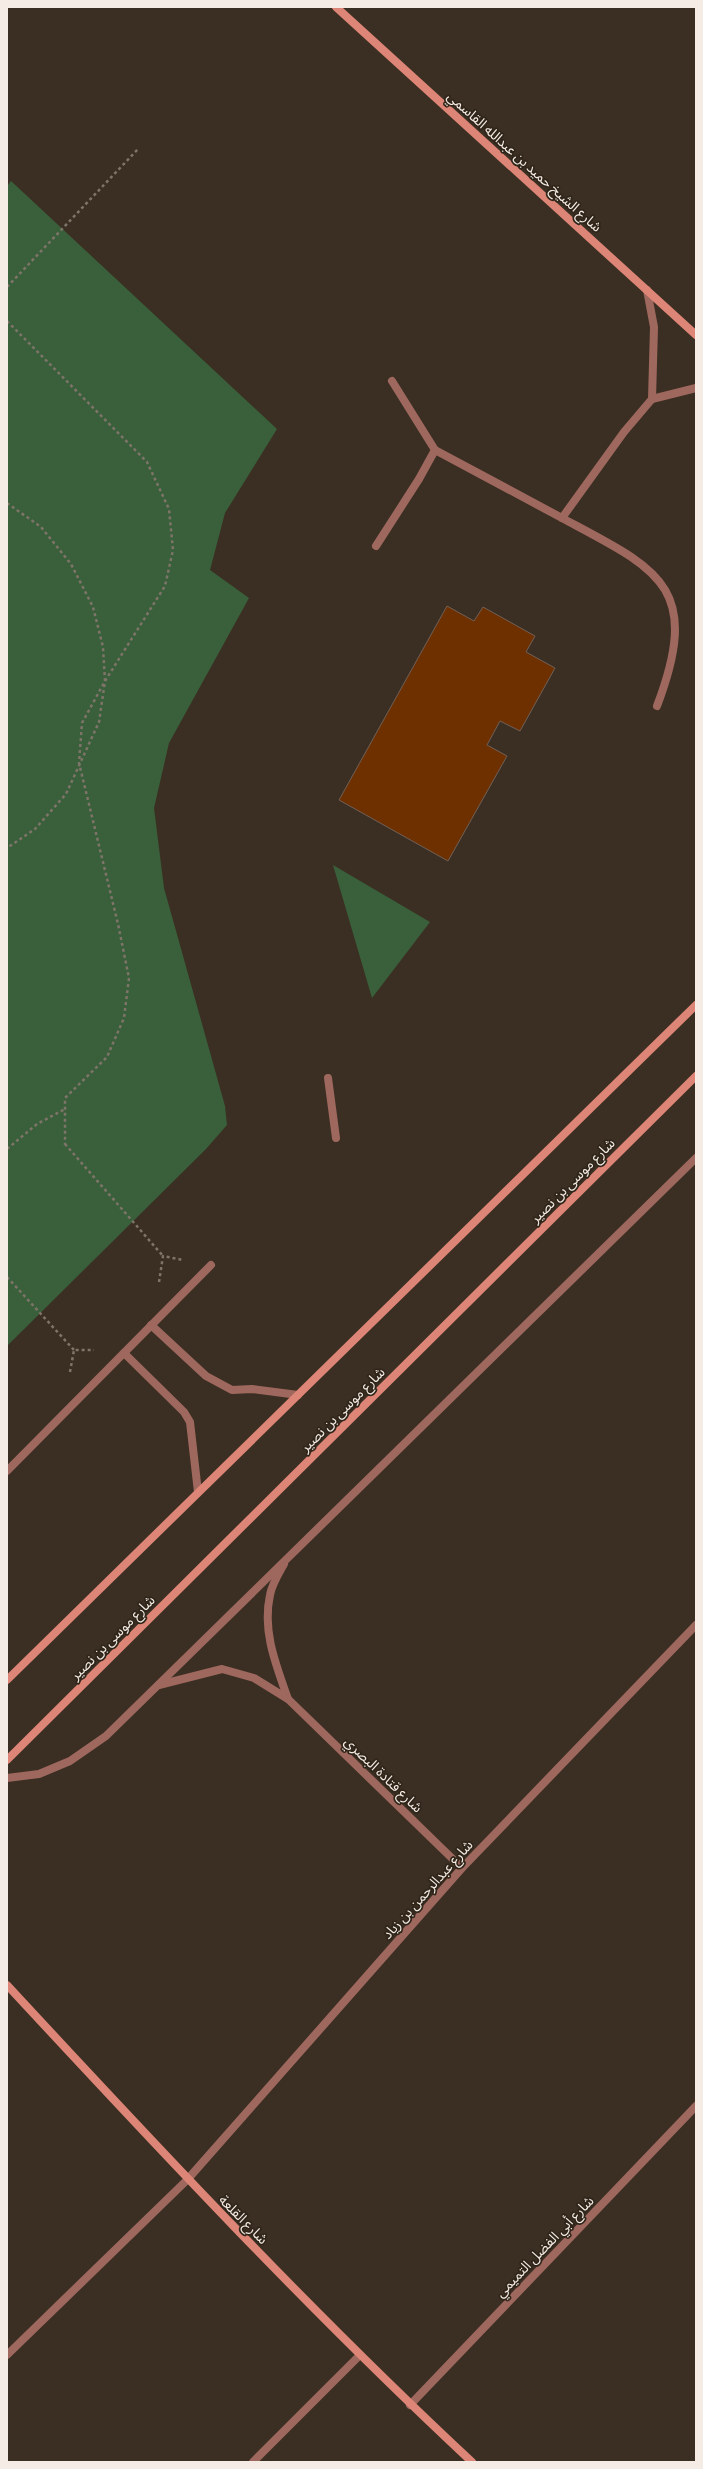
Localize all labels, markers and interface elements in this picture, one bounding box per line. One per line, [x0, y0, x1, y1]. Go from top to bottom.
street label: شارع الشيخ حميد بن عبدالله القاسمي [442, 86, 606, 237]
street label: شارع موسى بن نصير [525, 1133, 620, 1229]
street label: شارع موسى بن نصير [295, 1362, 390, 1458]
street label: شارع موسى بن نصير [65, 1590, 160, 1686]
street label: شارع قتادة البصري [339, 1732, 427, 1818]
street label: شارع عبدالرحمن بن زياد [377, 1835, 478, 1944]
street label: شارع القلعة [214, 2190, 273, 2249]
street label: شارع أبي الفضل التميمي [490, 2191, 599, 2302]

